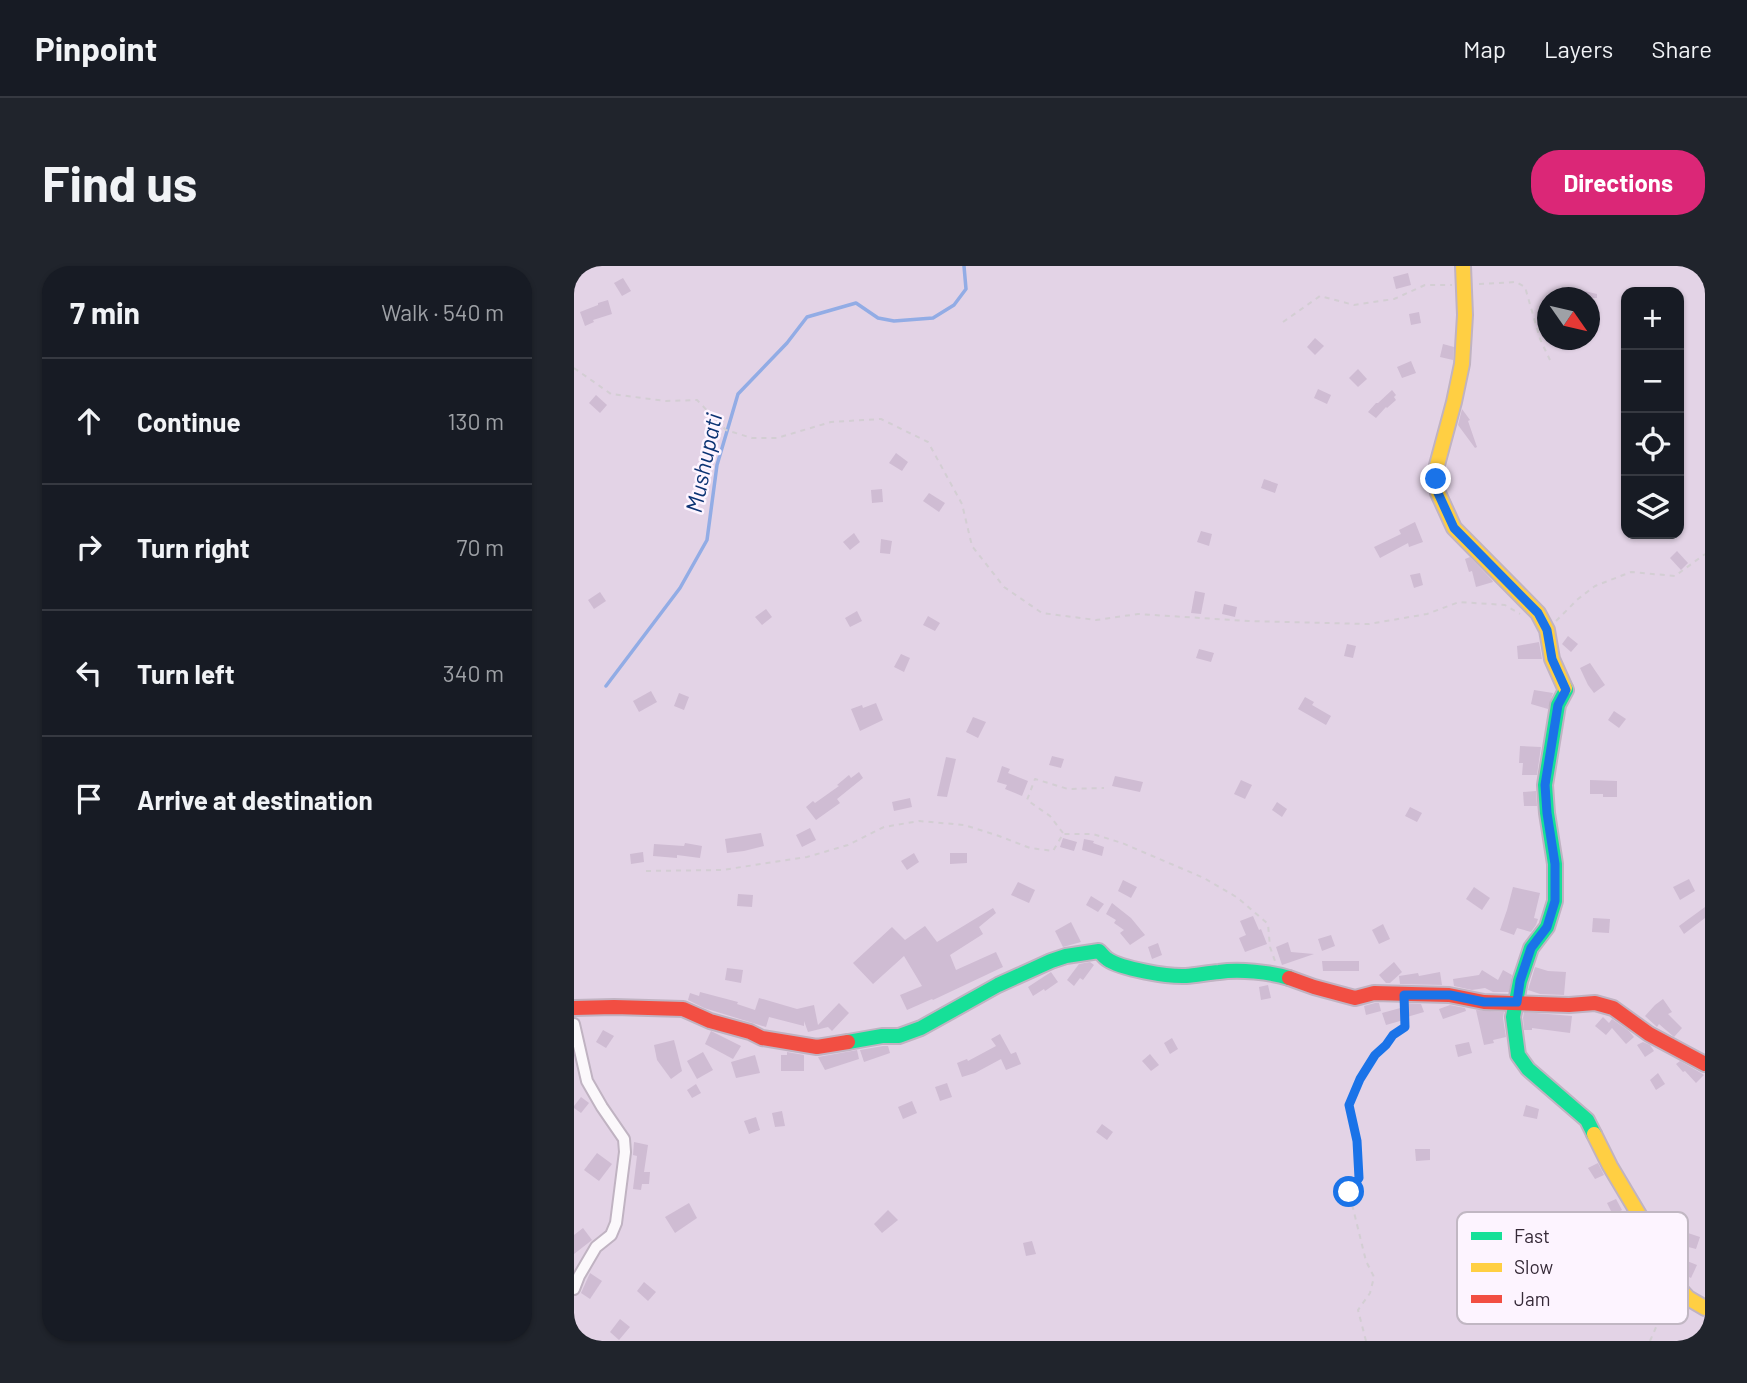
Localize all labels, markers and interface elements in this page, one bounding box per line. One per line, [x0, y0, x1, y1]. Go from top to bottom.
text: Pinpoint [35, 28, 157, 68]
text: Map [1463, 34, 1506, 63]
text: Layers [1544, 34, 1613, 63]
text: Share [1651, 34, 1712, 63]
button: Directions [1531, 150, 1705, 215]
text: Find us [42, 153, 197, 212]
north arrow [1537, 287, 1600, 350]
map controls [1621, 287, 1684, 539]
button: + [1621, 287, 1684, 350]
text: 7 min [70, 294, 140, 330]
text: Walk · 540 m [381, 298, 504, 326]
button: − [1621, 350, 1684, 413]
icon: ahead [70, 402, 108, 440]
text: Continue [137, 406, 241, 437]
text: 130 m [447, 407, 504, 435]
water label: Mushupati [679, 410, 727, 515]
button: locate [1621, 413, 1684, 476]
route end [1420, 463, 1451, 494]
button: layers [1621, 476, 1684, 539]
icon: right [70, 528, 108, 566]
text: Turn right [137, 532, 250, 563]
text: 70 m [457, 533, 504, 561]
icon: left [70, 654, 108, 692]
text: Turn left [137, 658, 235, 689]
text: 340 m [443, 659, 504, 687]
icon: arrive [70, 780, 108, 818]
text: Arrive at destination [137, 784, 373, 815]
route start [1333, 1176, 1364, 1207]
legend [1457, 1212, 1688, 1324]
text: Fast [1514, 1224, 1550, 1247]
text: Slow [1514, 1255, 1553, 1278]
text: Jam [1514, 1287, 1550, 1310]

